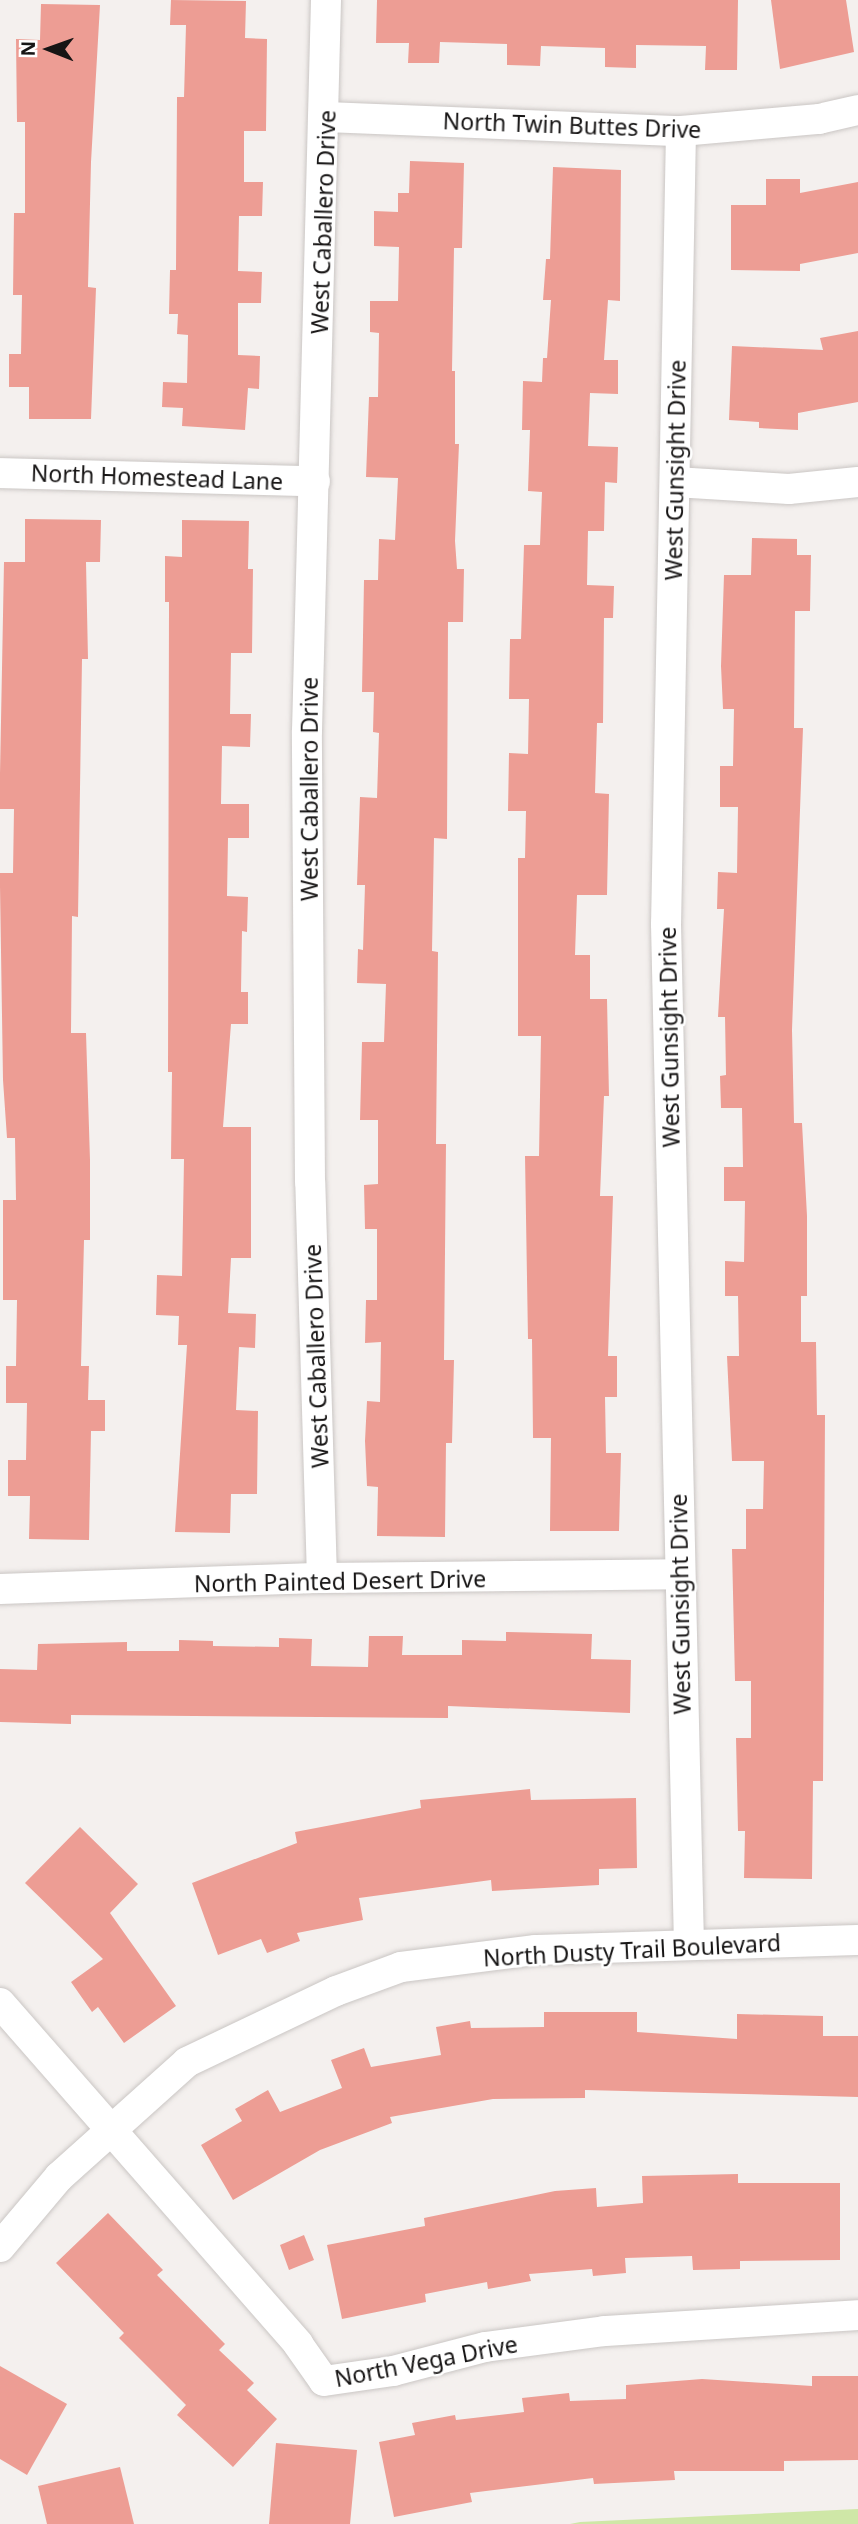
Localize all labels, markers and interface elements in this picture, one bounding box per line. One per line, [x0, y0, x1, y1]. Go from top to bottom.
north arrow [14, 14, 84, 84]
text: N [15, 41, 41, 57]
street label: North Twin Buttes Drive [442, 107, 702, 143]
street label: West Caballero Drive [305, 109, 341, 335]
street label: West Gunsight Drive [659, 359, 691, 581]
street label: North Homestead Lane [30, 459, 284, 495]
street label: West Caballero Drive [295, 677, 323, 901]
street label: West Gunsight Drive [653, 926, 685, 1148]
street label: West Caballero Drive [298, 1243, 334, 1469]
street label: West Gunsight Drive [664, 1493, 696, 1715]
street label: North Painted Desert Drive [194, 1565, 486, 1597]
street label: North Dusty Trail Boulevard [482, 1928, 782, 1972]
street label: North Vega Drive [332, 2330, 520, 2392]

